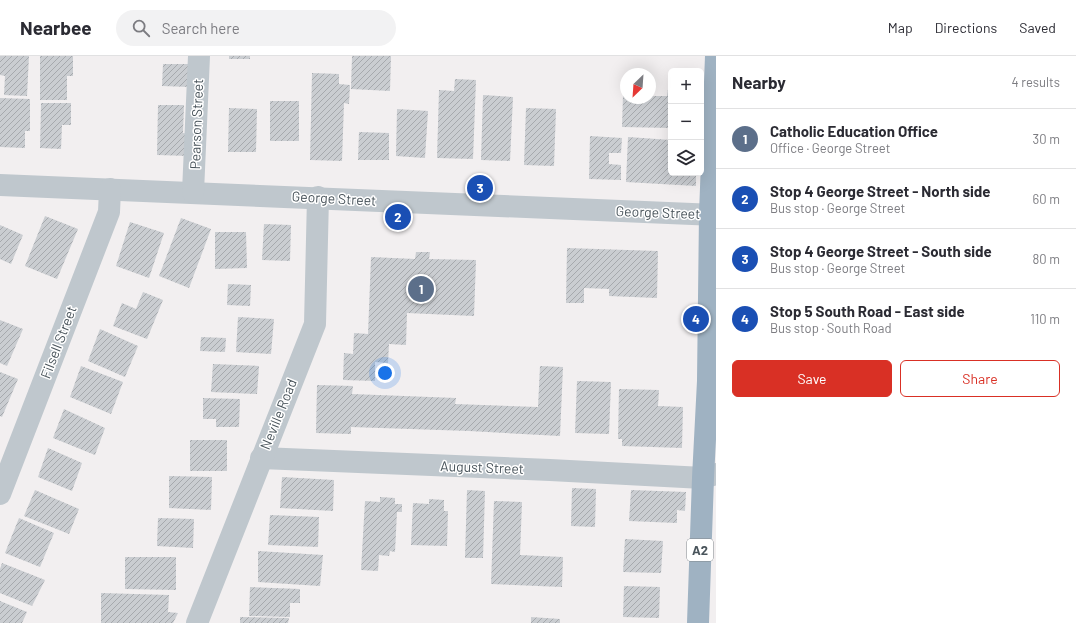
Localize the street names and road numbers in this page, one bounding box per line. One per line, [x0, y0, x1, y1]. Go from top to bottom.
street label: Pearson Street [186, 78, 206, 170]
street label: George Street [291, 187, 377, 209]
street label: George Street [615, 202, 701, 222]
street label: Filsell Street [36, 303, 80, 381]
street label: Neville Road [256, 376, 300, 452]
street label: August Street [440, 457, 524, 477]
road number: A2 [687, 539, 713, 561]

